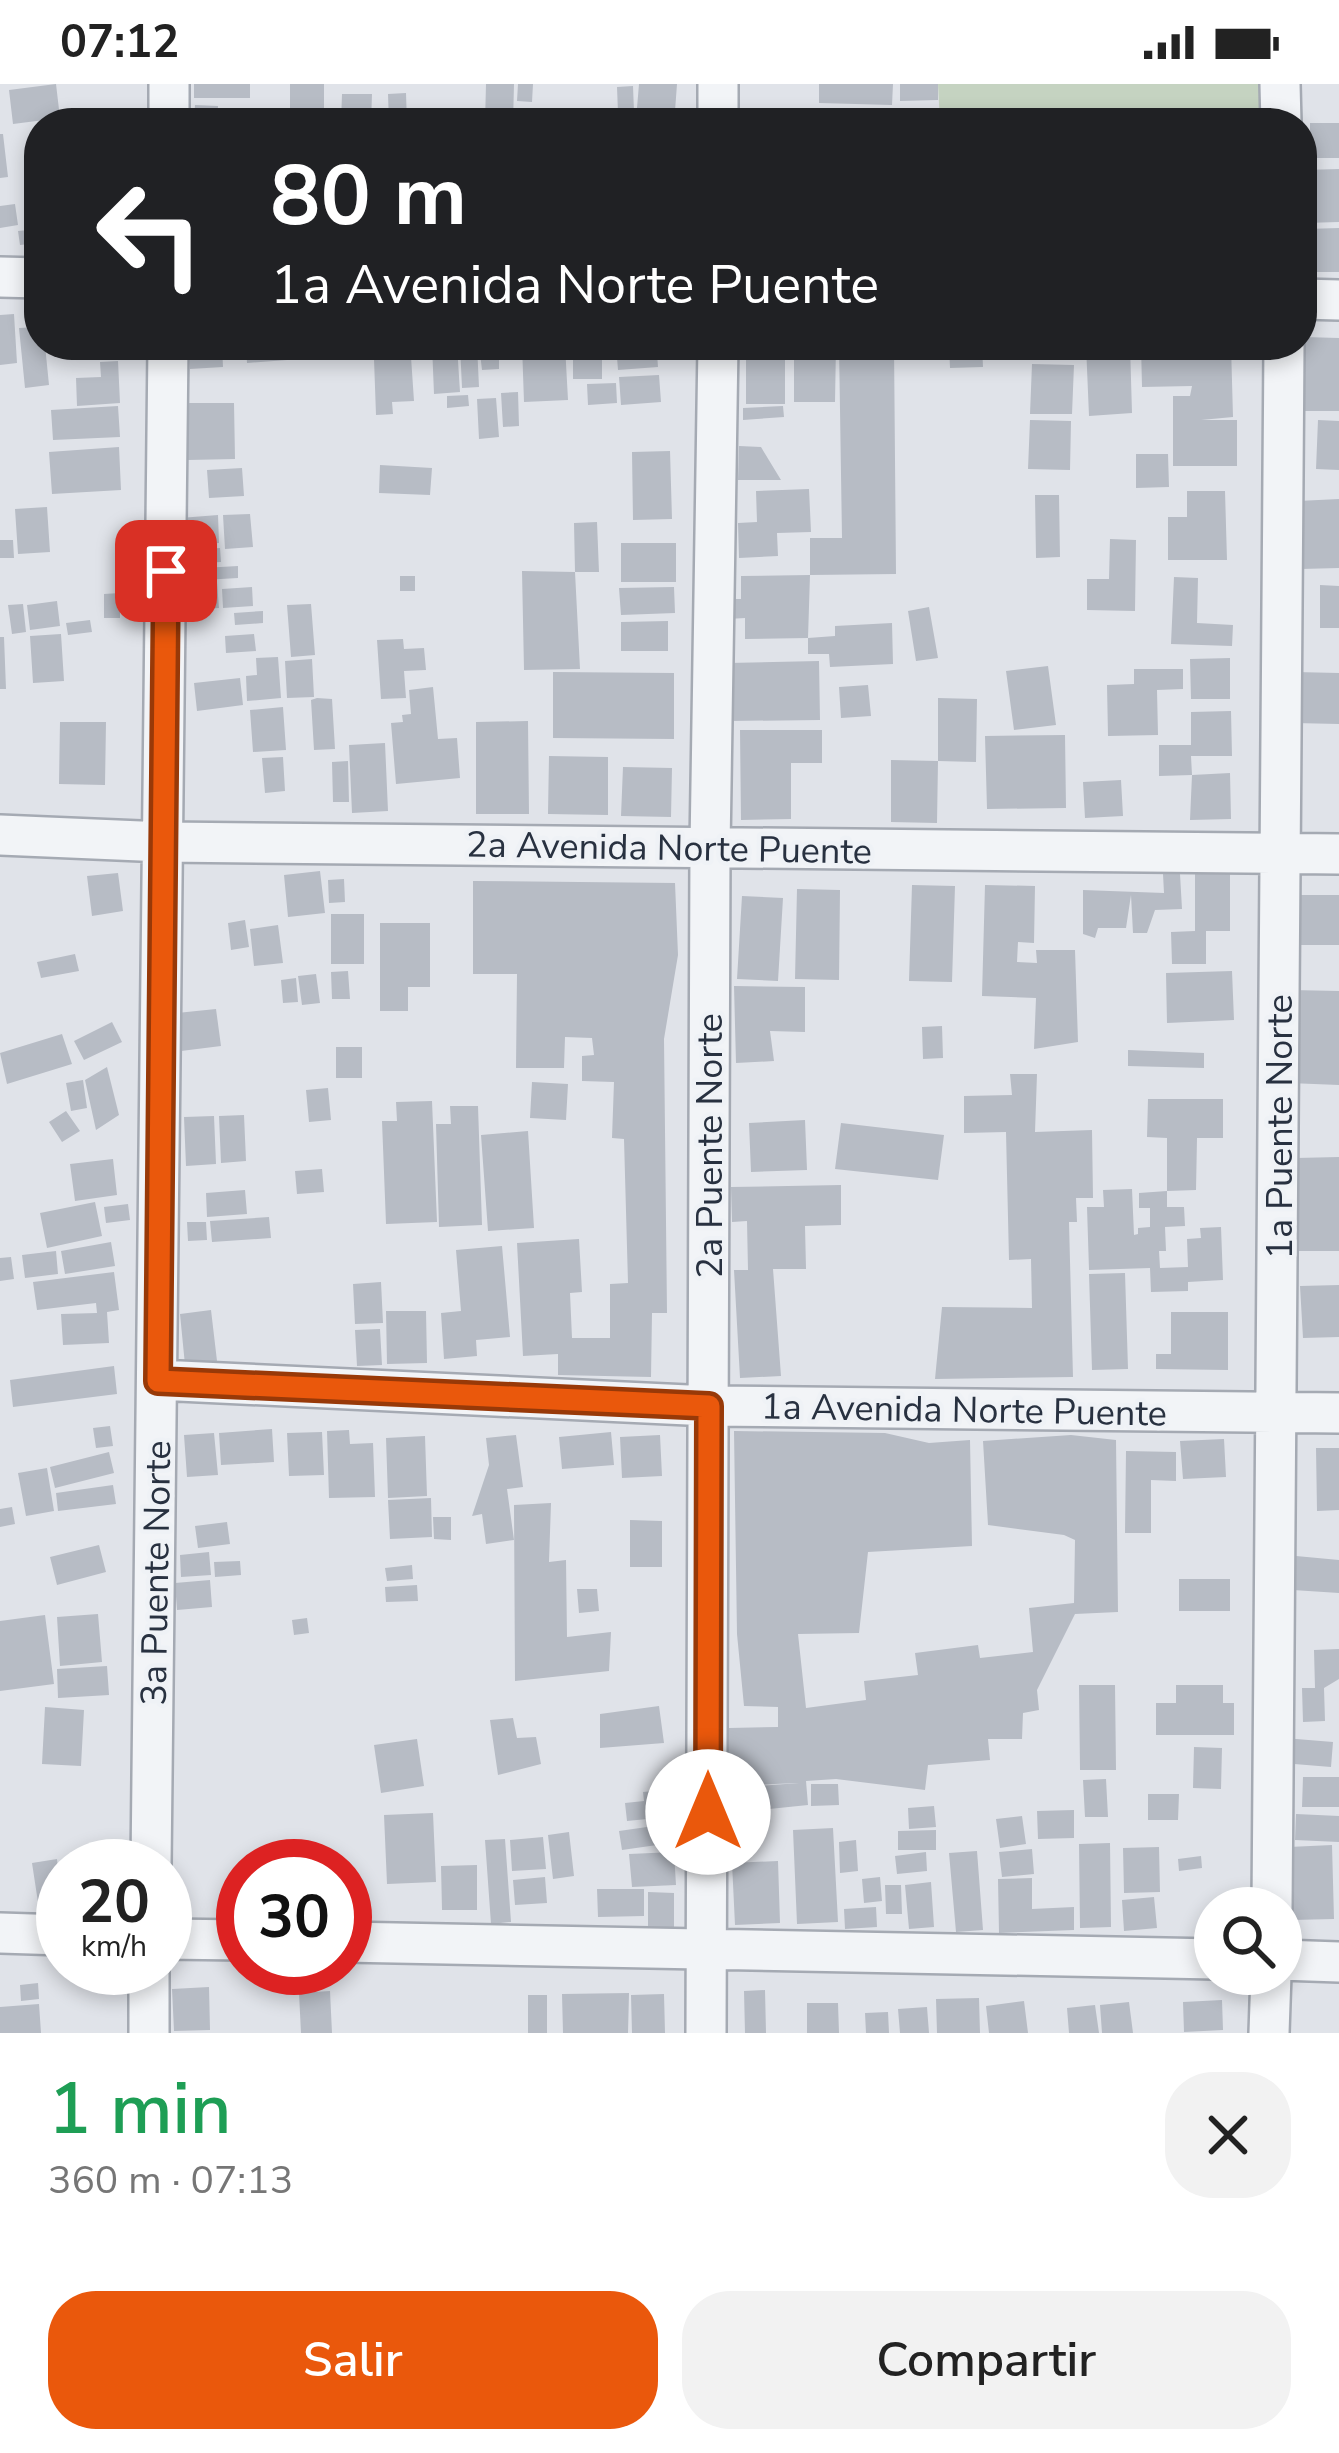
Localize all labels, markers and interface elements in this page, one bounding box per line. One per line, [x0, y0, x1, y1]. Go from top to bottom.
text: 07:12 [60, 12, 179, 73]
text: 80 m [270, 139, 467, 254]
icon: left [72, 156, 228, 312]
text: 1a Avenida Norte Puente [270, 248, 879, 322]
pin [115, 520, 217, 622]
icon: arrive [133, 538, 199, 604]
street label: 2a Avenida Norte Puente [466, 820, 872, 877]
street label: 1a Puente Norte [1256, 994, 1305, 1260]
street label: 2a Puente Norte [686, 1013, 735, 1279]
street label: 1a Avenida Norte Puente [761, 1382, 1167, 1439]
street label: 3a Puente Norte [130, 1440, 183, 1706]
position arrow [645, 1749, 771, 1875]
speed limit sign: 30 [216, 1839, 372, 1995]
text: 20 [78, 1861, 150, 1943]
map controls [1194, 1887, 1302, 1995]
button: search [1194, 1887, 1302, 1995]
text: km/h [81, 1926, 147, 1967]
text: 1 min [48, 2060, 231, 2158]
button: close [1165, 2072, 1291, 2198]
text: 360 m · 07:13 [48, 2154, 293, 2207]
button: Salir [48, 2291, 658, 2429]
button: Compartir [682, 2291, 1291, 2429]

